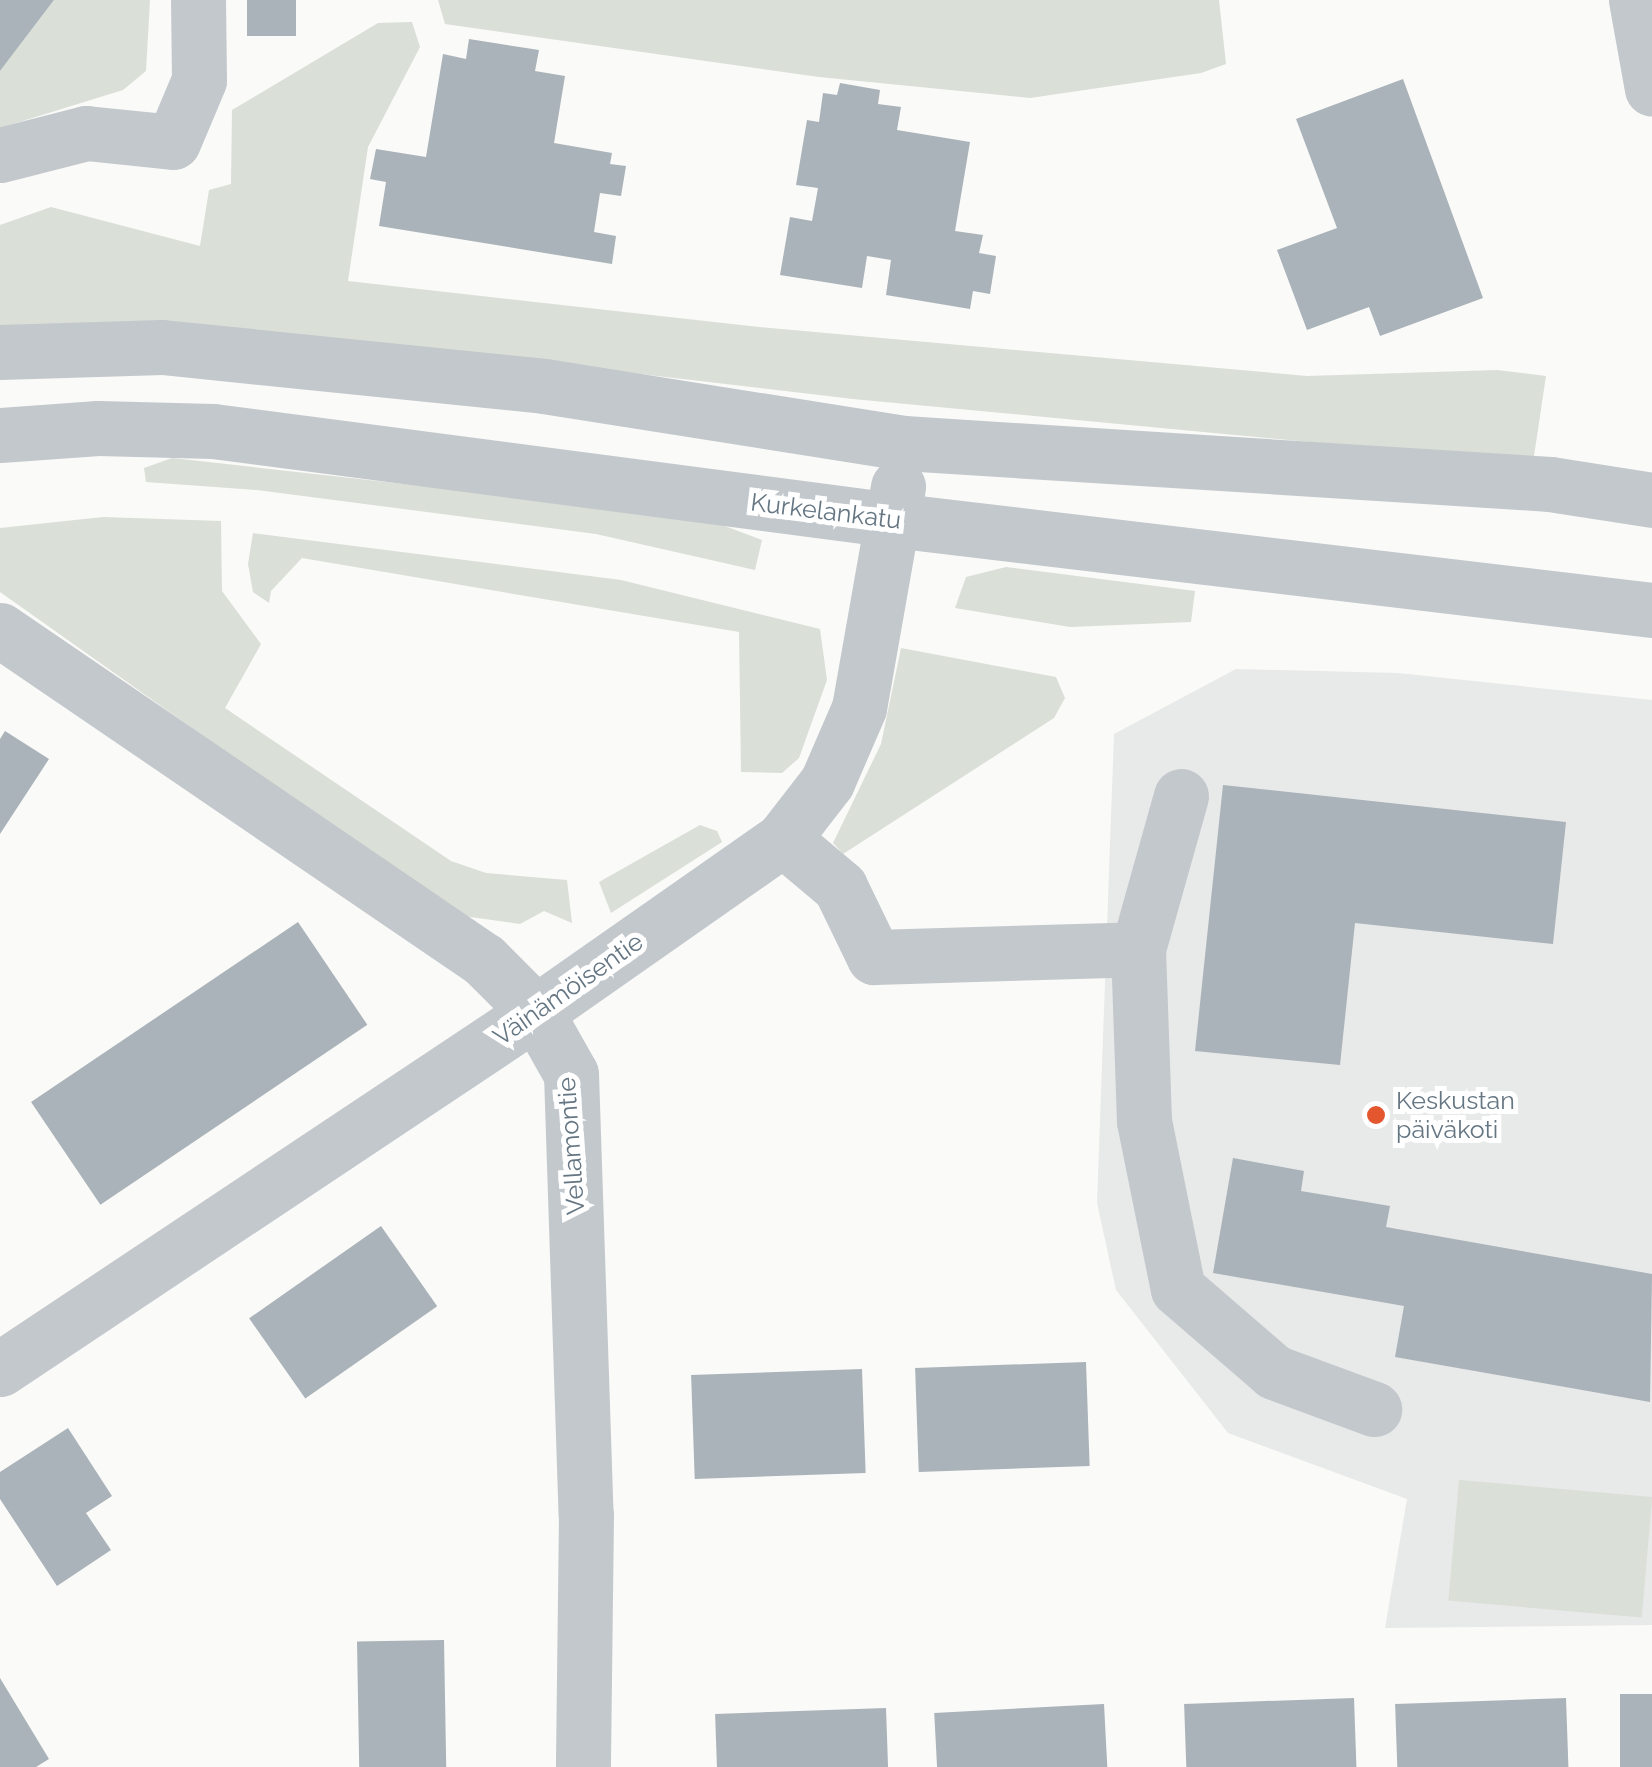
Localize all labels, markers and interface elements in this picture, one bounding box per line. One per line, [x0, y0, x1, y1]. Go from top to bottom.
street label: Kurkelankatu [749, 487, 903, 535]
street label: Väinämöisentie [487, 926, 649, 1052]
street label: Vellamontie [551, 1076, 591, 1216]
place label: Keskustan päiväkoti [1396, 1086, 1515, 1145]
marker: Keskustan päiväkoti [1365, 1104, 1387, 1126]

